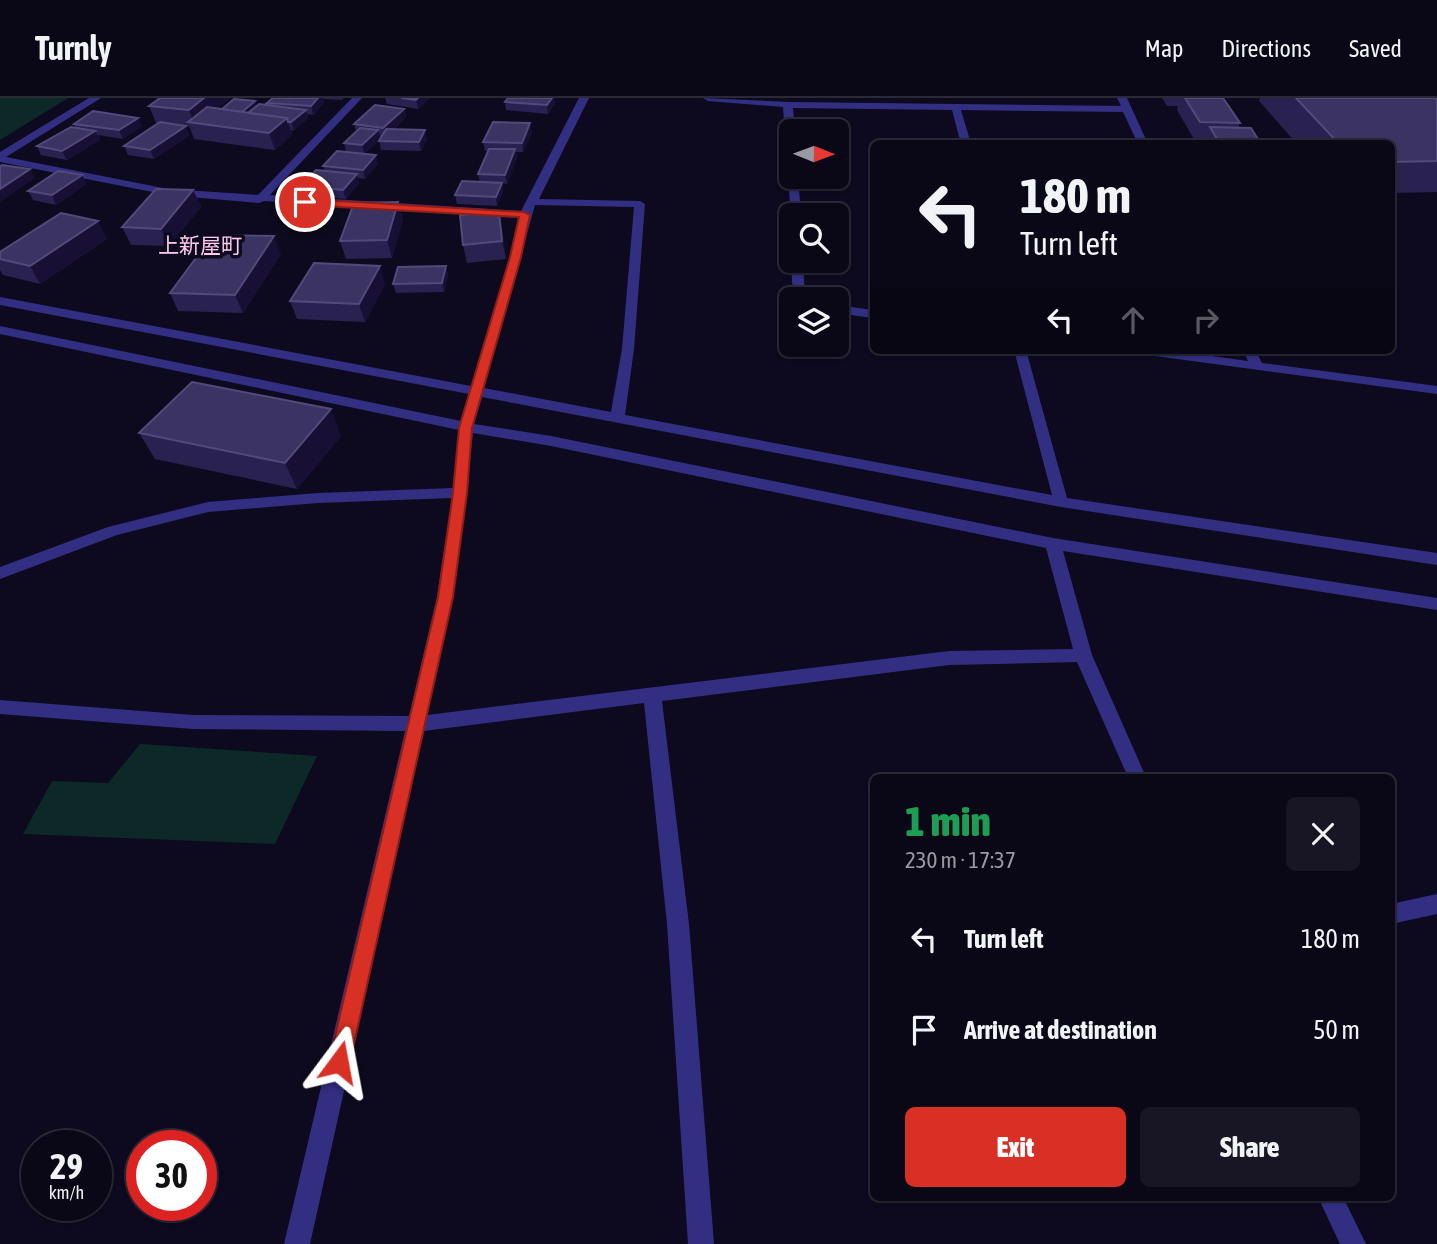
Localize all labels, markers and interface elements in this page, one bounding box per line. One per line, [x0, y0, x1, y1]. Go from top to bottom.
text: Turnly [35, 29, 112, 67]
text: Map [1145, 35, 1183, 62]
text: Directions [1221, 35, 1311, 62]
text: Saved [1349, 35, 1402, 62]
north arrow [779, 119, 849, 189]
map controls [779, 119, 849, 357]
text: 180 m [1020, 167, 1131, 223]
icon: left [905, 168, 996, 259]
pin [275, 172, 335, 232]
icon: arrive [286, 183, 324, 221]
button: search [779, 203, 849, 273]
text: Turn left [1020, 225, 1118, 262]
district label: 上新屋町 [158, 233, 242, 257]
button: layers [779, 287, 849, 357]
icon: left [1041, 301, 1079, 339]
icon: ahead [1114, 301, 1152, 339]
icon: right [1187, 301, 1225, 339]
text: 1 min [905, 797, 991, 845]
button: close [1286, 797, 1360, 871]
text: 230 m · 17:37 [905, 847, 1016, 873]
icon: left [905, 920, 943, 958]
text: Turn left [964, 924, 1044, 954]
text: 180 m [1301, 924, 1360, 954]
icon: arrive [905, 1011, 943, 1049]
text: Arrive at destination [964, 1015, 1157, 1045]
text: 50 m [1313, 1015, 1360, 1045]
position arrow [302, 1025, 376, 1099]
button: Exit [905, 1107, 1126, 1187]
button: Share [1140, 1107, 1360, 1187]
speed limit sign: 30 [126, 1130, 217, 1221]
text: 29 [50, 1146, 83, 1186]
text: km/h [49, 1182, 84, 1203]

